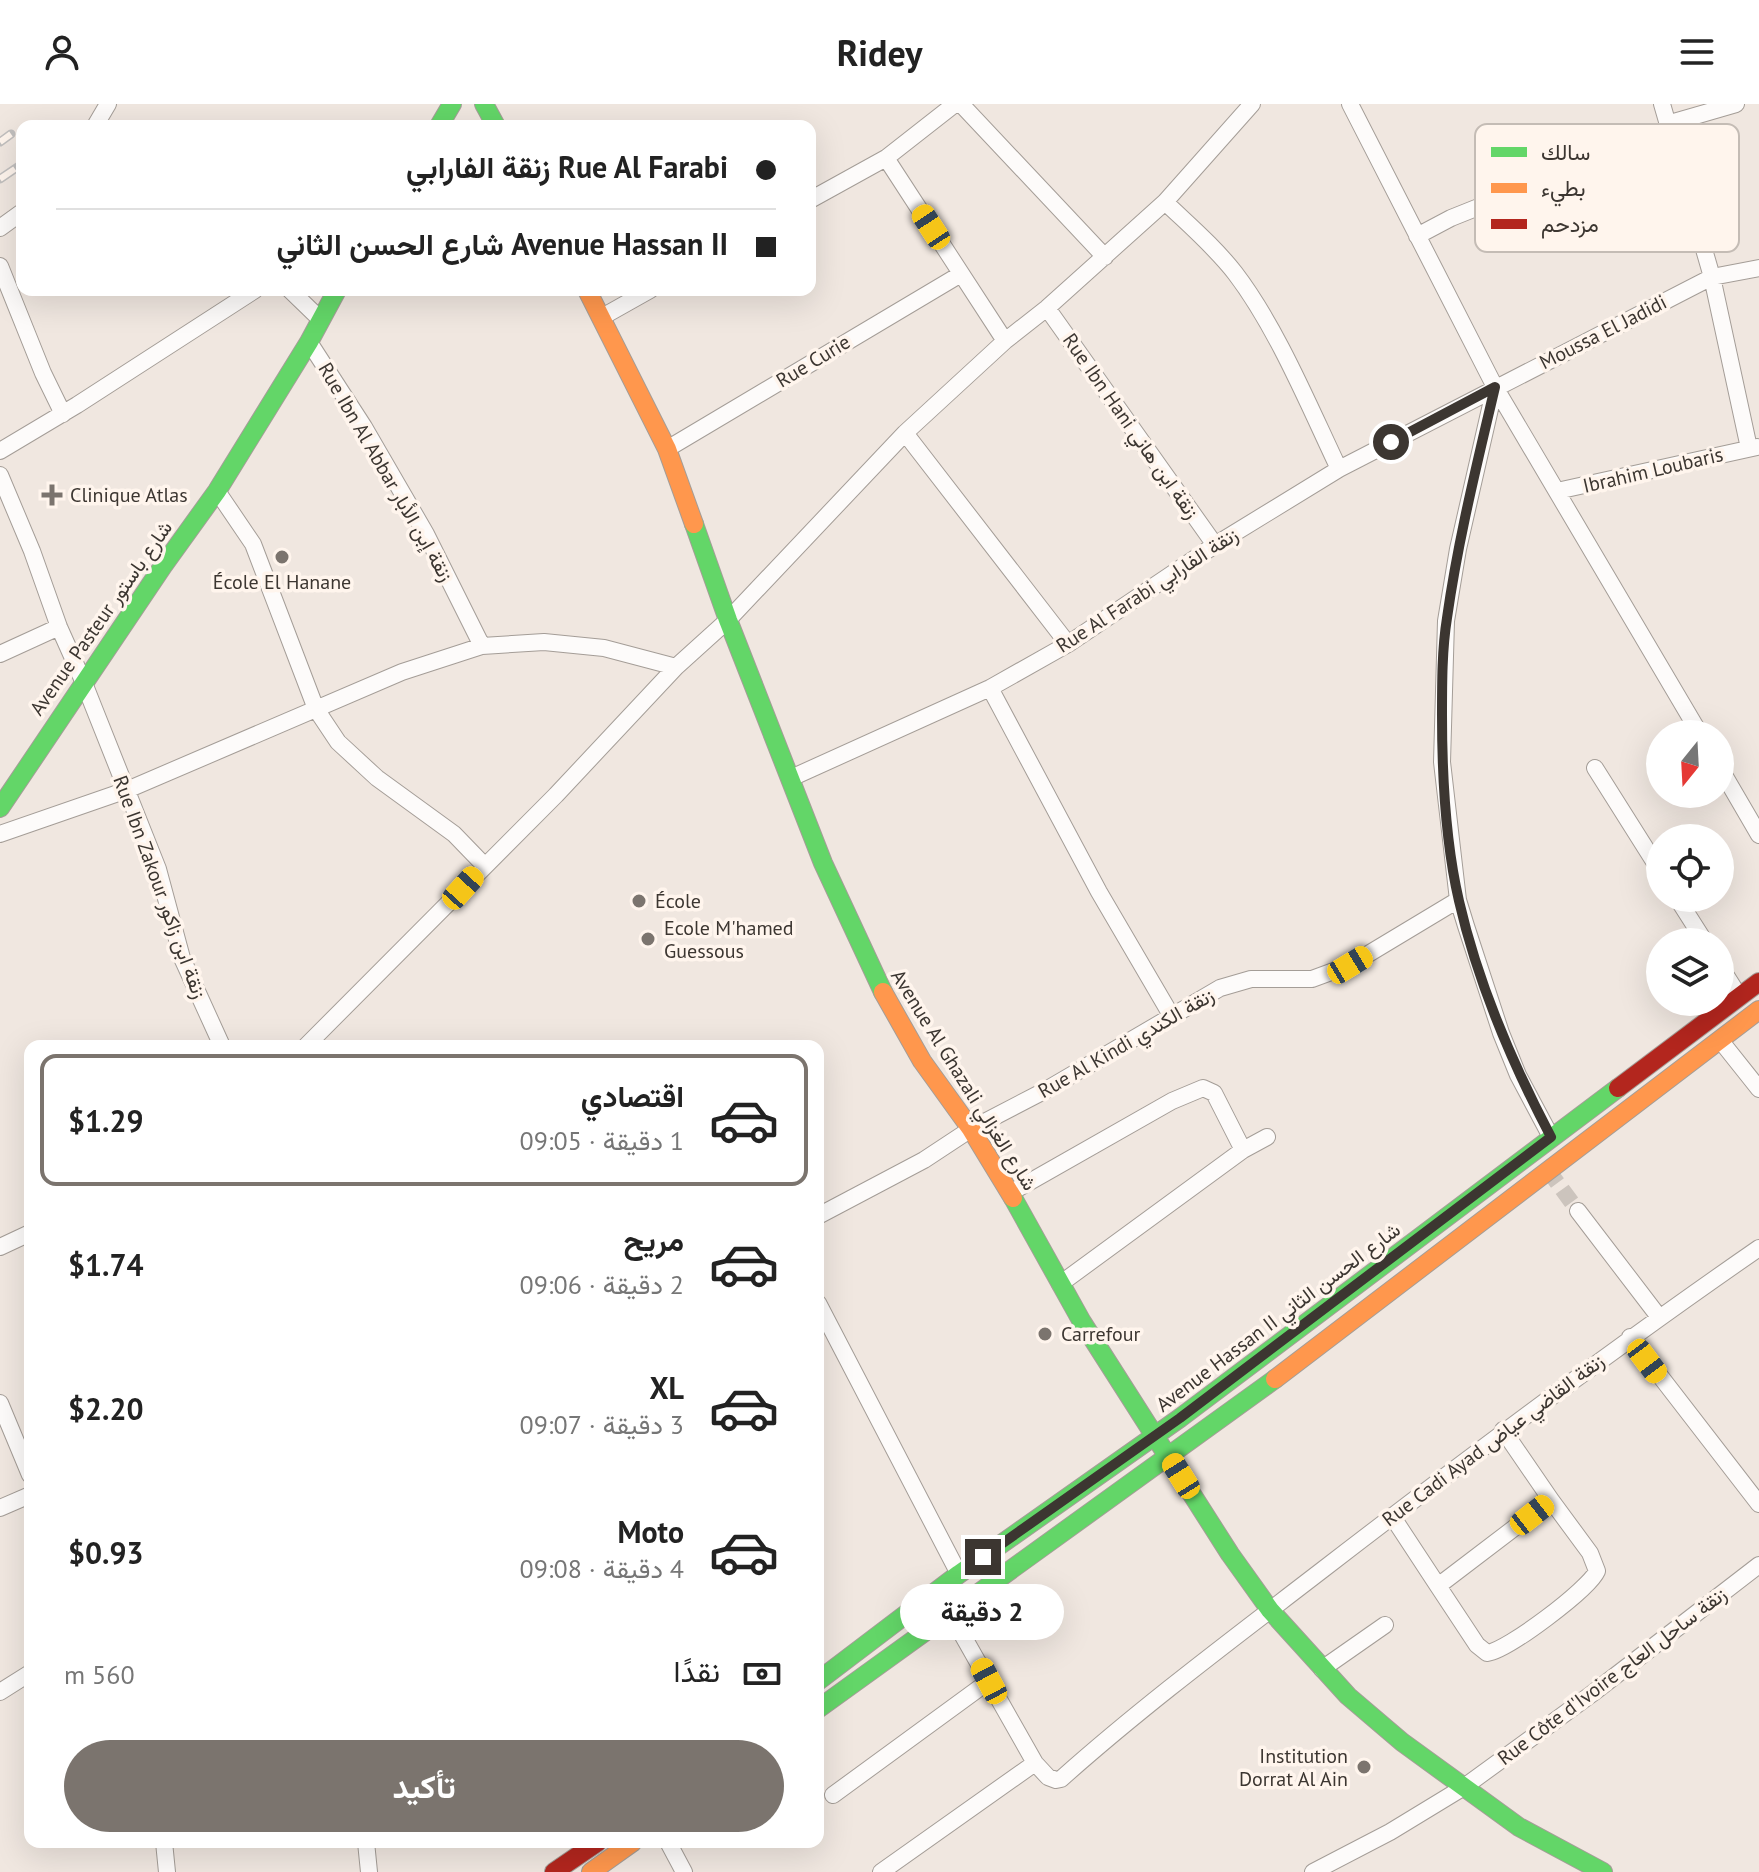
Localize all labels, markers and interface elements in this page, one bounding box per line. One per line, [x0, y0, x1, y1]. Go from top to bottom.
text: Ridey [837, 29, 922, 76]
icon: person [40, 30, 84, 74]
icon: menu [1675, 30, 1719, 74]
legend [1475, 124, 1739, 252]
text: سالك [1541, 138, 1590, 166]
text: Rue Al Farabi زنقة الفارابي [406, 147, 728, 186]
text: بطيء [1541, 174, 1586, 207]
car [908, 200, 954, 254]
text: مزدحم [1541, 210, 1599, 239]
text: Avenue Hassan II شارع الحسن الثاني [277, 224, 728, 263]
street label: Moussa El Jadidi [1535, 289, 1671, 375]
street label: Rue Ibn Hani زنقة ابن هاني [1054, 328, 1205, 526]
street label: Rue Curie [771, 329, 855, 393]
street label: Rue Ibn Al Abbar زنقة إبن الأبار [312, 358, 460, 586]
route start [1373, 424, 1409, 460]
street label: Ibrahim Loubaris [1580, 441, 1726, 499]
place label: Clinique Atlas [70, 482, 188, 508]
marker: Clinique Atlas [41, 484, 63, 506]
street label: Avenue Pasteur شارع باستور [24, 516, 179, 721]
street label: Rue Al Farabi زنقة الفارابي [1051, 521, 1245, 662]
marker: École El Hanane [273, 548, 291, 566]
place label: École El Hanane [213, 569, 351, 595]
north arrow [1646, 720, 1734, 808]
map controls [1646, 720, 1734, 1016]
street label: Rue Ibn Zakour زنقة ابن زاكور [107, 772, 213, 1002]
button: locate [1646, 824, 1734, 912]
car [438, 862, 488, 914]
place label: École [655, 888, 701, 914]
marker: École [630, 892, 648, 910]
place label: Ecole M'hamed Guessous [664, 915, 794, 964]
button: layers [1646, 928, 1734, 1016]
marker: Ecole M'hamed Guessous [639, 930, 657, 948]
car [1323, 942, 1377, 988]
street label: Avenue Al Ghazali شارع الغزالي [882, 965, 1043, 1197]
street label: Rue Al Kindi زنقة الكندي [1033, 982, 1221, 1108]
text: اقتصادي [581, 1076, 684, 1115]
icon: car [708, 1084, 780, 1156]
text: $1.29 [68, 1101, 143, 1140]
text: 1 دقيقة · 09:05 [520, 1124, 684, 1157]
street label: Avenue Hassan II شارع الحسن الثاني [1151, 1217, 1408, 1421]
text: مريح [624, 1220, 684, 1259]
icon: car [708, 1228, 780, 1300]
text: $1.74 [68, 1245, 143, 1284]
text: 2 دقيقة · 09:06 [520, 1268, 684, 1301]
place label: Carrefour [1061, 1321, 1140, 1347]
marker: Carrefour [1036, 1325, 1054, 1343]
car [1623, 1335, 1671, 1387]
street label: Rue Cadi Ayad زنقة القاضي عياض [1377, 1348, 1612, 1535]
text: XL [650, 1368, 684, 1407]
icon: car [708, 1372, 780, 1444]
text: $2.20 [68, 1389, 143, 1428]
text: 3 دقيقة · 09:07 [520, 1408, 684, 1441]
car [1158, 1449, 1204, 1503]
car [1506, 1491, 1558, 1539]
text: Moto [617, 1512, 684, 1551]
icon: car [708, 1516, 780, 1588]
text: $0.93 [68, 1533, 143, 1572]
route end [965, 1539, 1001, 1575]
text: 4 دقيقة · 09:08 [520, 1552, 684, 1585]
street label: Rue Côte d'Ivoire زنقة ساحل العاج [1492, 1581, 1733, 1772]
callout: 2 دقيقة [901, 1585, 1065, 1641]
text: 2 دقيقة [941, 1595, 1023, 1628]
text: نقدًا [674, 1651, 720, 1690]
icon: cash [740, 1652, 784, 1696]
car [967, 1654, 1011, 1708]
text: 560 m [64, 1658, 135, 1691]
button: تأكيد [64, 1740, 784, 1832]
place label: Institution Dorrat Al Ain [1239, 1743, 1348, 1792]
marker: Institution Dorrat Al Ain [1355, 1758, 1373, 1776]

